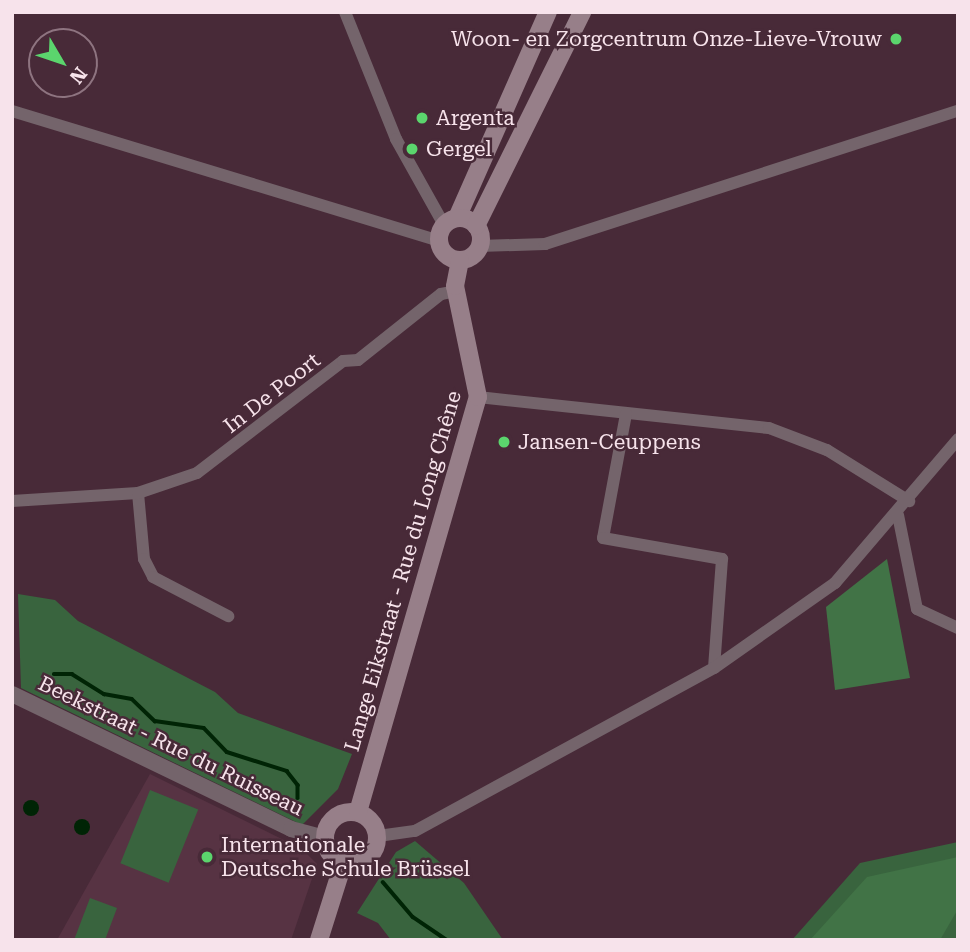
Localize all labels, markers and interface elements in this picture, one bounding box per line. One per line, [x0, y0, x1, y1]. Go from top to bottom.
place label: Woon- en Zorgcentrum Onze-Lieve-Vrouw [451, 26, 882, 52]
north arrow [28, 28, 98, 98]
marker: Woon- en Zorgcentrum Onze-Lieve-Vrouw [888, 31, 904, 47]
text: N [65, 62, 92, 88]
place label: Argenta [436, 105, 515, 131]
marker: Argenta [414, 110, 430, 126]
place label: Gergel [426, 136, 492, 162]
marker: Gergel [404, 141, 420, 157]
street label: In De Poort [219, 348, 325, 438]
street label: Lange Eikstraat - Rue du Long Chêne [339, 388, 467, 754]
place label: Jansen-Ceuppens [518, 429, 701, 455]
marker: Jansen-Ceuppens [496, 434, 512, 450]
street label: Beekstraat - Rue du Ruisseau [34, 671, 308, 821]
place label: Internationale Deutsche Schule Brüssel [221, 832, 470, 882]
marker: Internationale Deutsche Schule Brüssel [199, 849, 215, 865]

